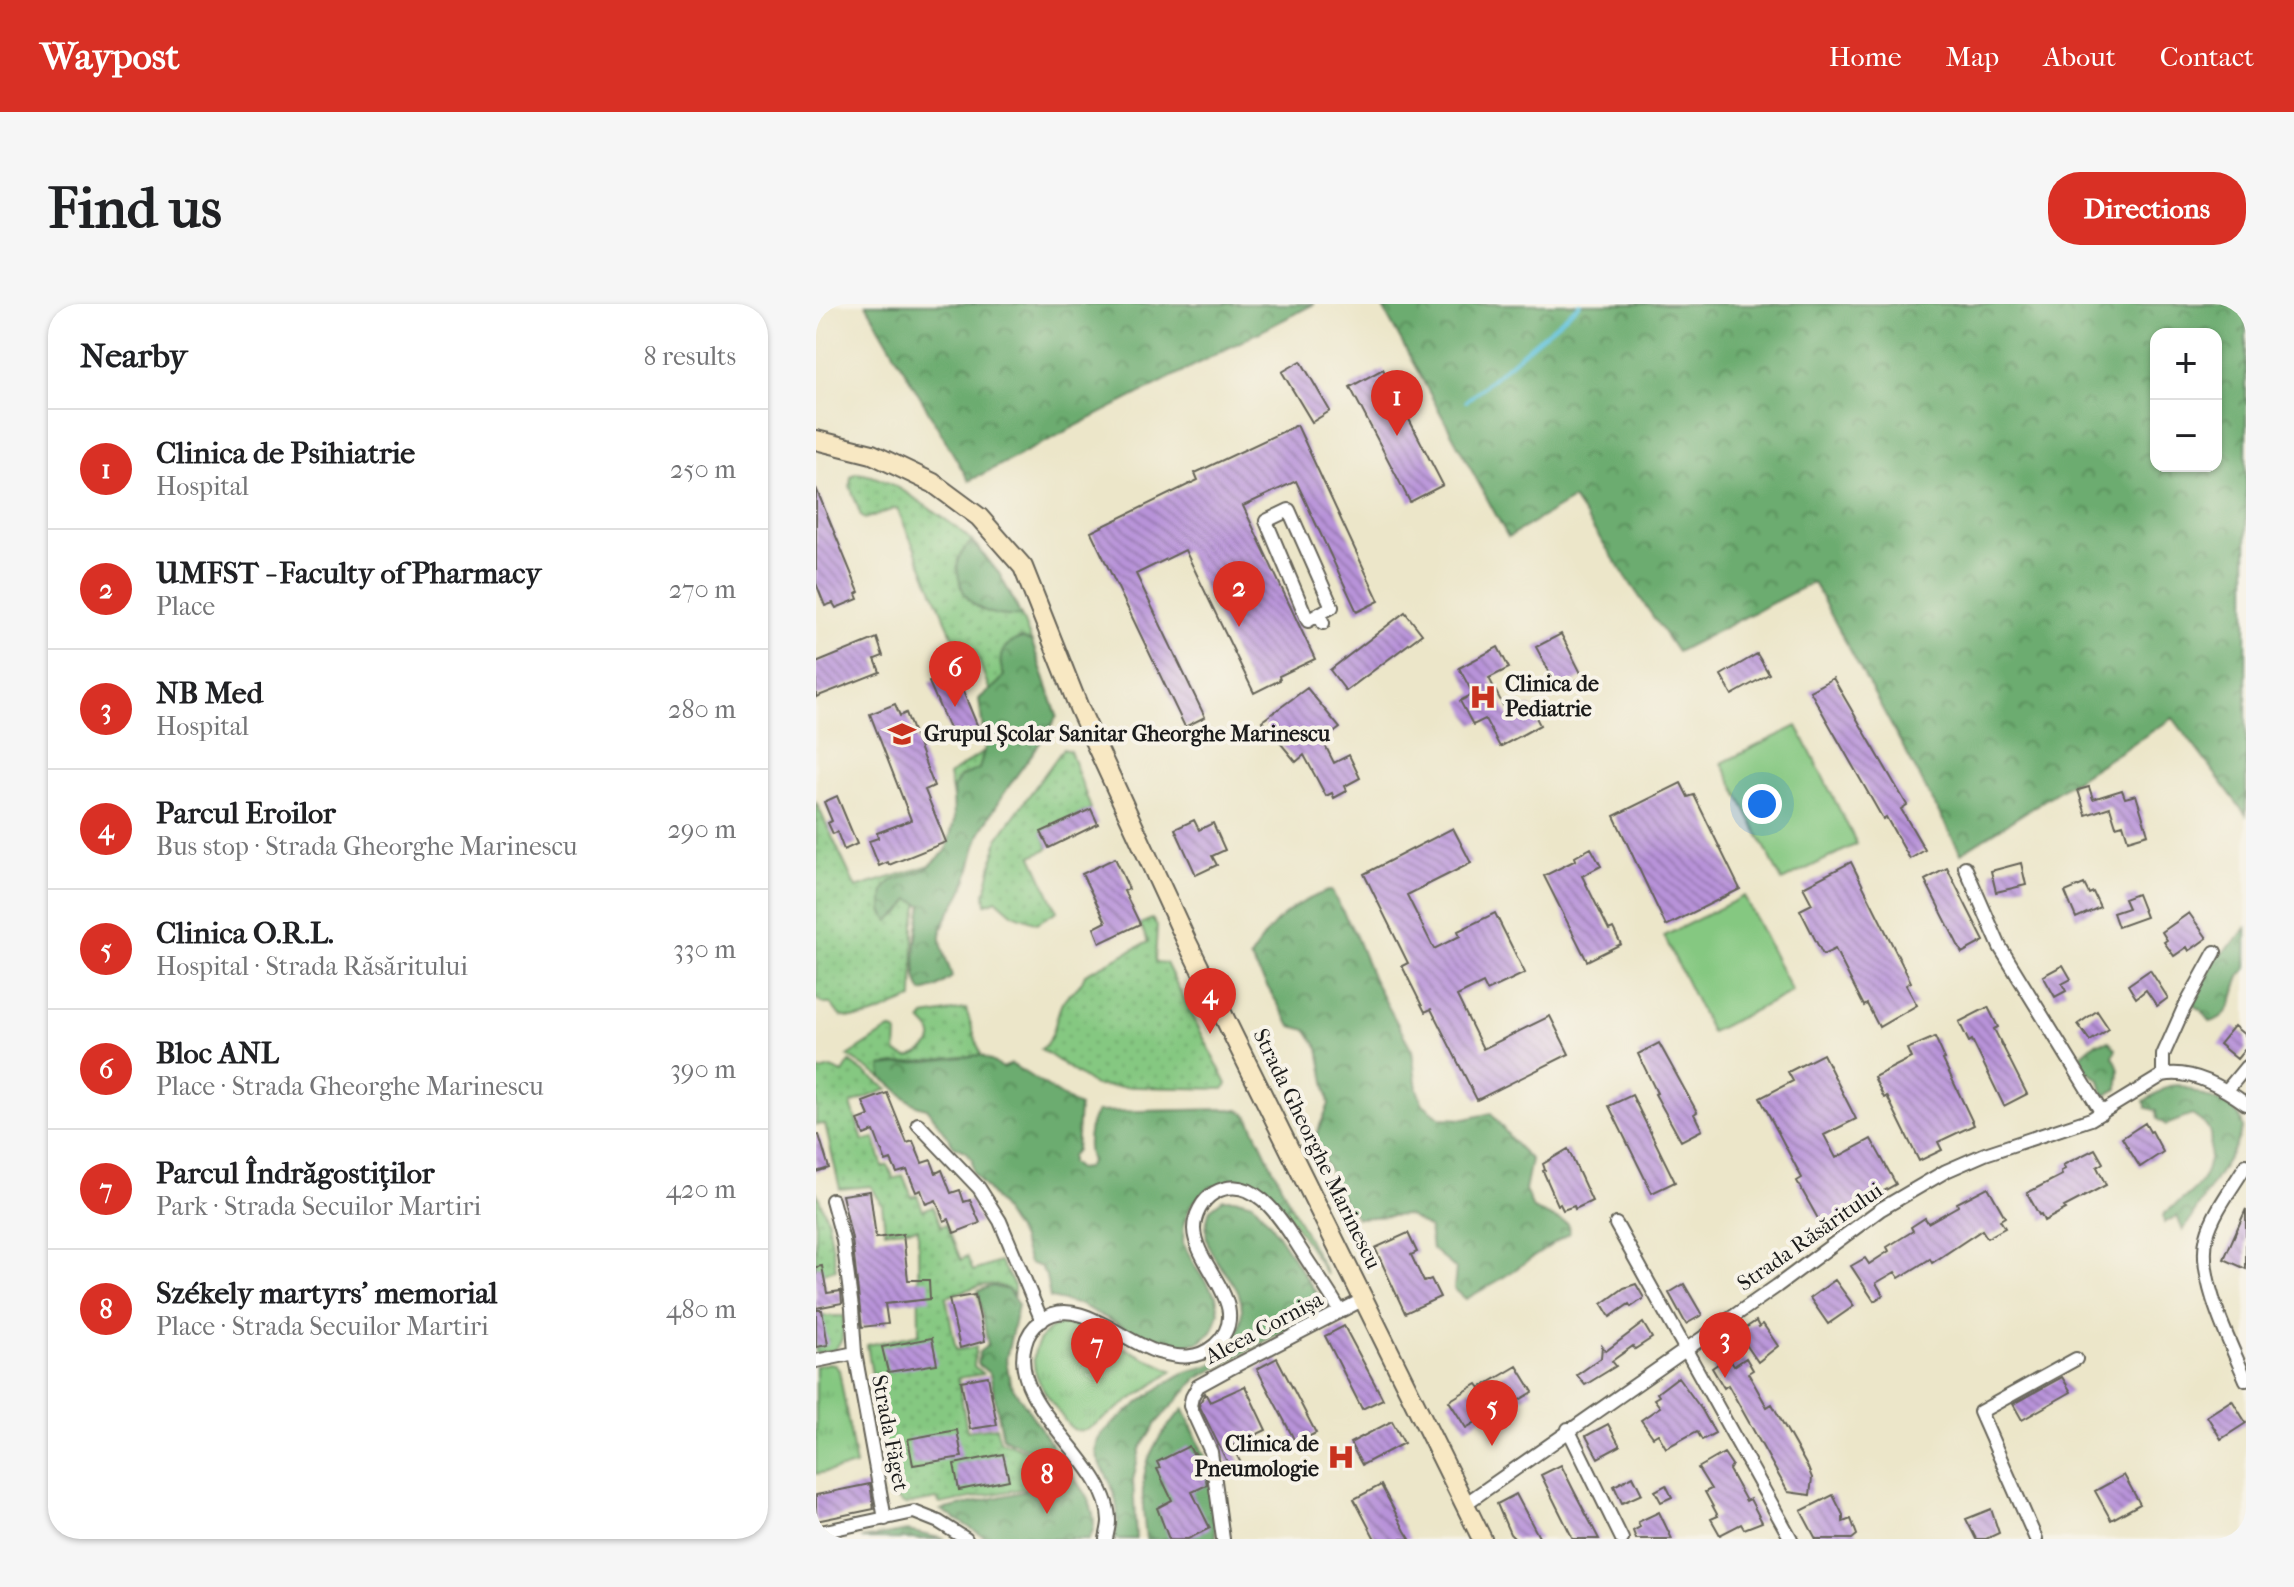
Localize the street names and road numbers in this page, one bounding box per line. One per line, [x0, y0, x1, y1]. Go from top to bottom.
street label: Strada Gheorghe Marinescu [1247, 1025, 1387, 1274]
street label: Strada Răsăritului [1732, 1177, 1888, 1297]
street label: Aleea Cornișa [1200, 1286, 1328, 1370]
street label: Strada Făget [866, 1373, 914, 1494]

